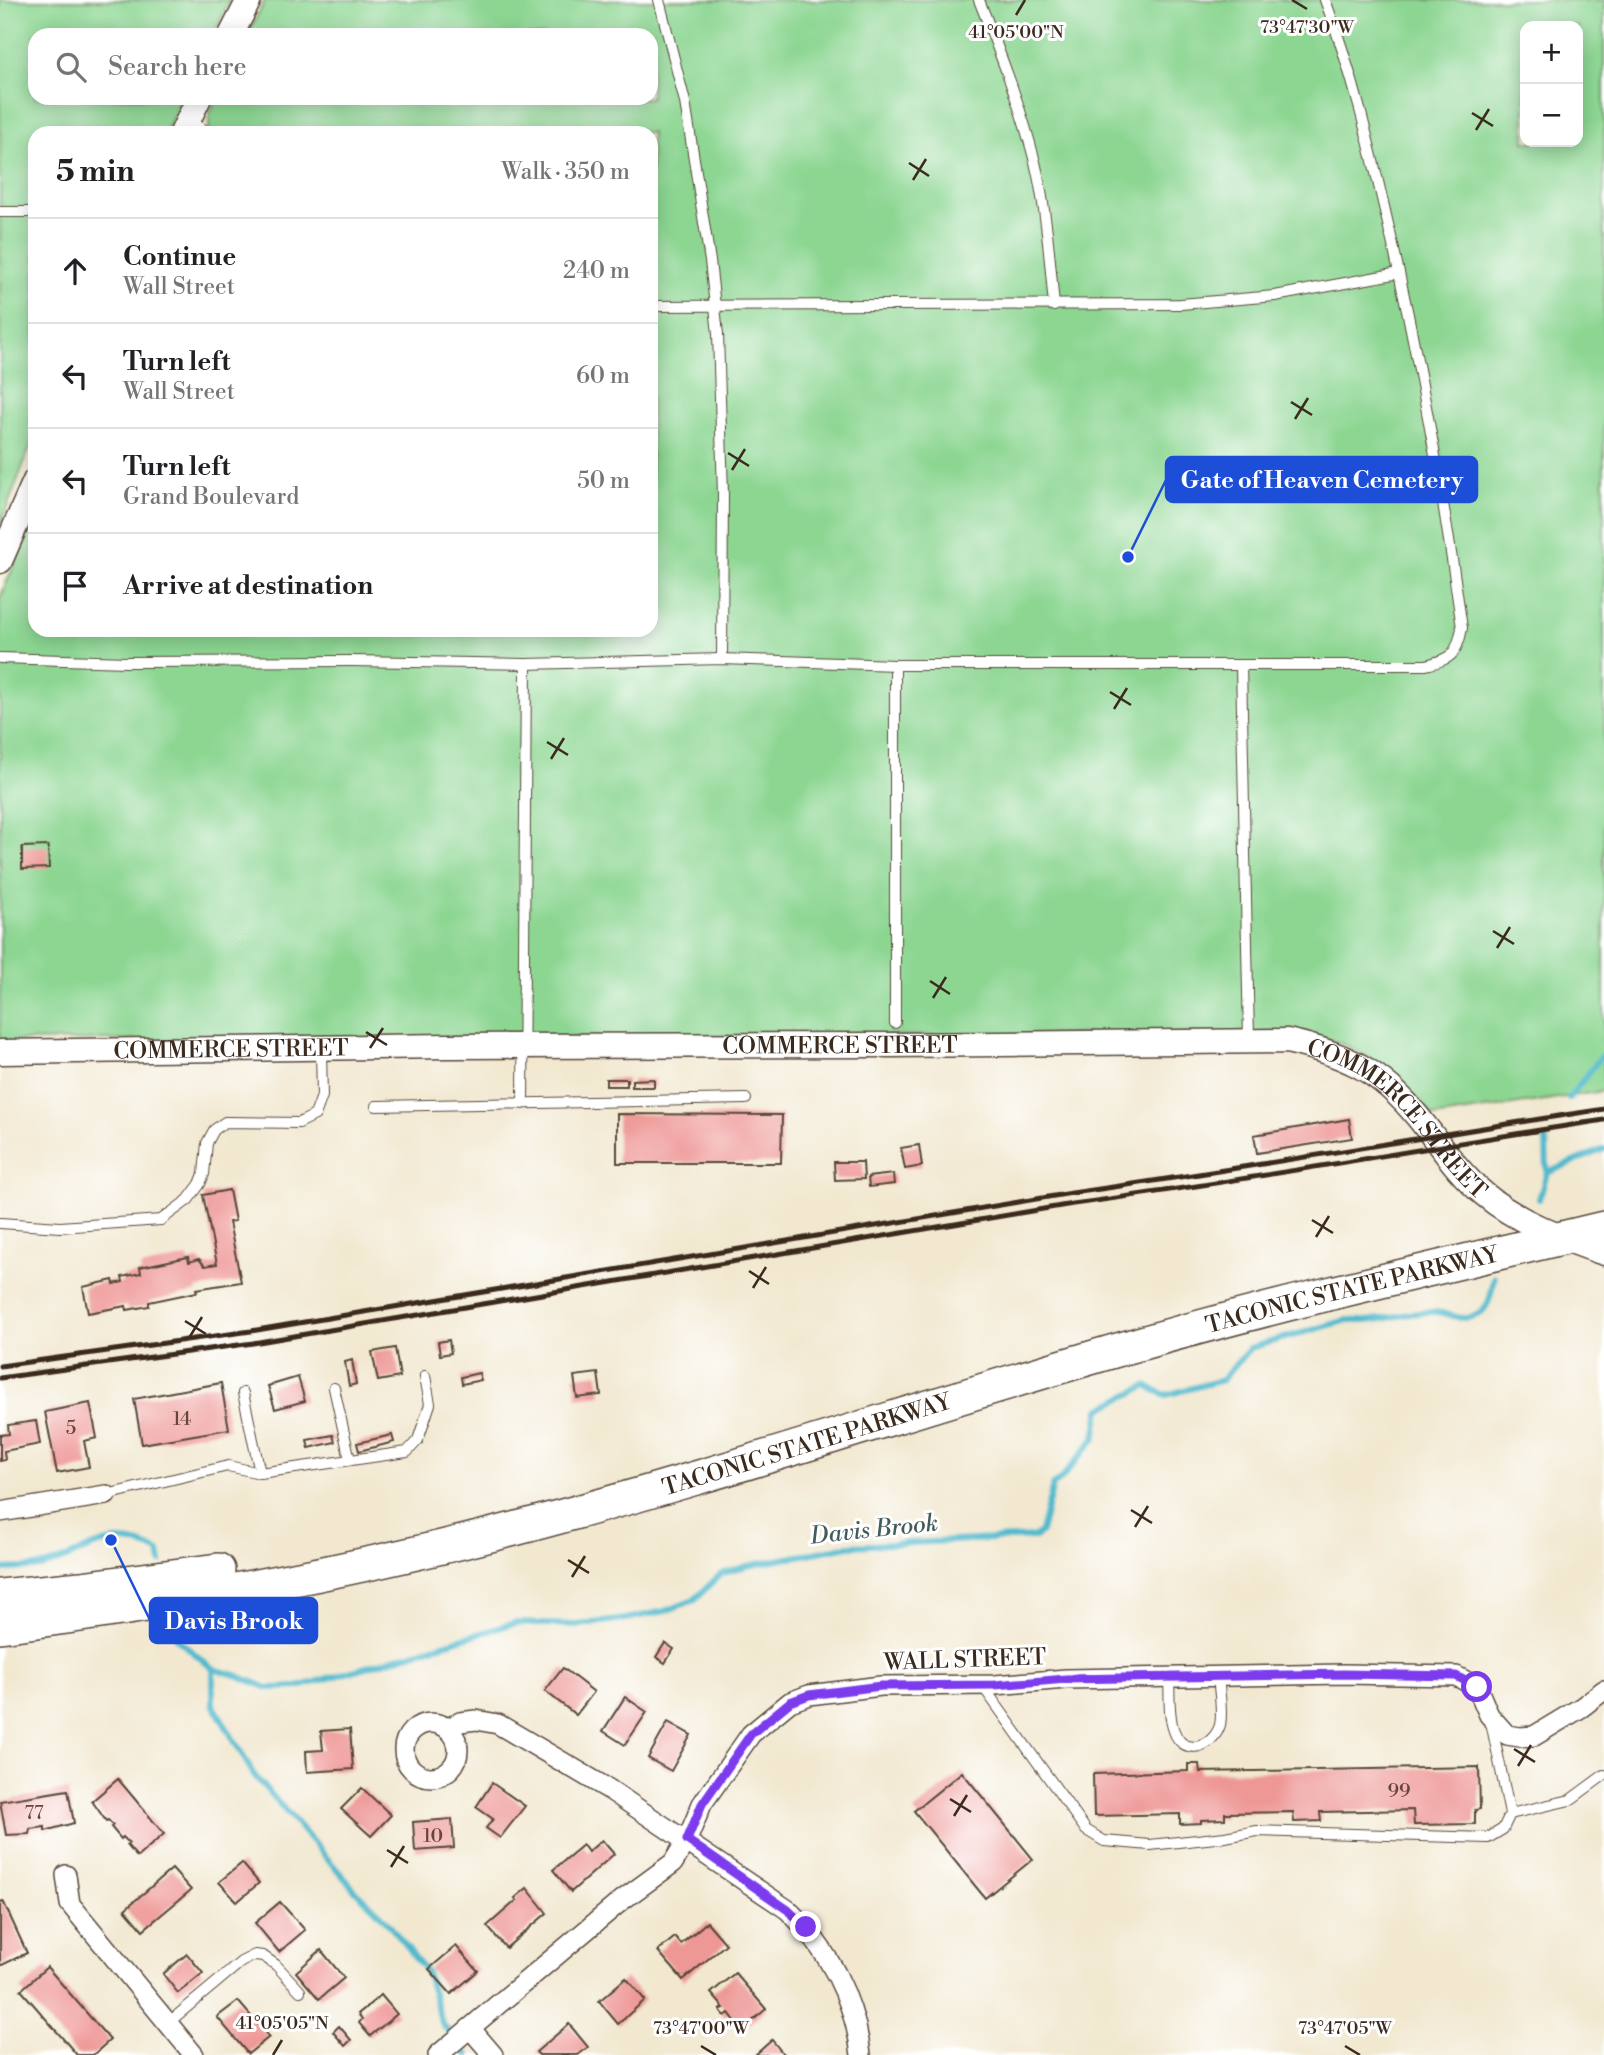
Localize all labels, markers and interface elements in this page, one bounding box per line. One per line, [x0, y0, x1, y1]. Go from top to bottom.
text: 73°47'30"W [1260, 16, 1355, 39]
text: 41°05'00"N [968, 21, 1064, 44]
map controls [1520, 21, 1583, 147]
button: + [1520, 21, 1583, 84]
search box [28, 28, 658, 105]
icon: search [52, 48, 90, 86]
text: Search here [108, 51, 247, 83]
button: − [1520, 84, 1583, 147]
text: 5 min [56, 153, 135, 191]
text: Walk · 350 m [501, 158, 630, 186]
text: Continue [123, 241, 236, 273]
icon: ahead [56, 252, 94, 290]
text: 240 m [563, 257, 630, 285]
text: Wall Street [123, 273, 235, 301]
text: Turn left [123, 346, 231, 378]
icon: left [56, 357, 94, 395]
text: 60 m [576, 362, 630, 390]
text: Wall Street [123, 378, 235, 406]
text: Turn left [123, 451, 231, 483]
callout: Gate of Heaven Cemetery [1166, 457, 1477, 502]
icon: left [56, 462, 94, 500]
text: Gate of Heaven Cemetery [1181, 466, 1464, 496]
text: 50 m [577, 467, 630, 495]
text: Grand Boulevard [123, 483, 299, 511]
icon: arrive [56, 567, 94, 605]
text: Arrive at destination [123, 570, 373, 602]
street label: COMMERCE STREET [722, 1031, 958, 1060]
street label: COMMERCE STREET [113, 1034, 349, 1065]
street label: COMMERCE STREET [1304, 1034, 1492, 1205]
street label: TACONIC STATE PARKWAY [1203, 1240, 1503, 1340]
street label: TACONIC STATE PARKWAY [659, 1387, 956, 1502]
house number: 14 [173, 1407, 191, 1431]
house number: 5 [66, 1416, 76, 1440]
water label: Davis Brook [808, 1508, 940, 1552]
callout: Davis Brook [150, 1598, 317, 1643]
text: Davis Brook [165, 1607, 305, 1637]
street label: WALL STREET [882, 1643, 1047, 1677]
route start [1461, 1671, 1492, 1702]
house number: 99 [1387, 1779, 1411, 1803]
house number: 77 [24, 1801, 44, 1825]
house number: 10 [423, 1824, 443, 1848]
route end [790, 1911, 821, 1942]
text: 41°05'05"N [235, 2012, 329, 2035]
text: 73°47'00"W [653, 2017, 750, 2040]
text: 73°47'05"W [1298, 2017, 1393, 2040]

